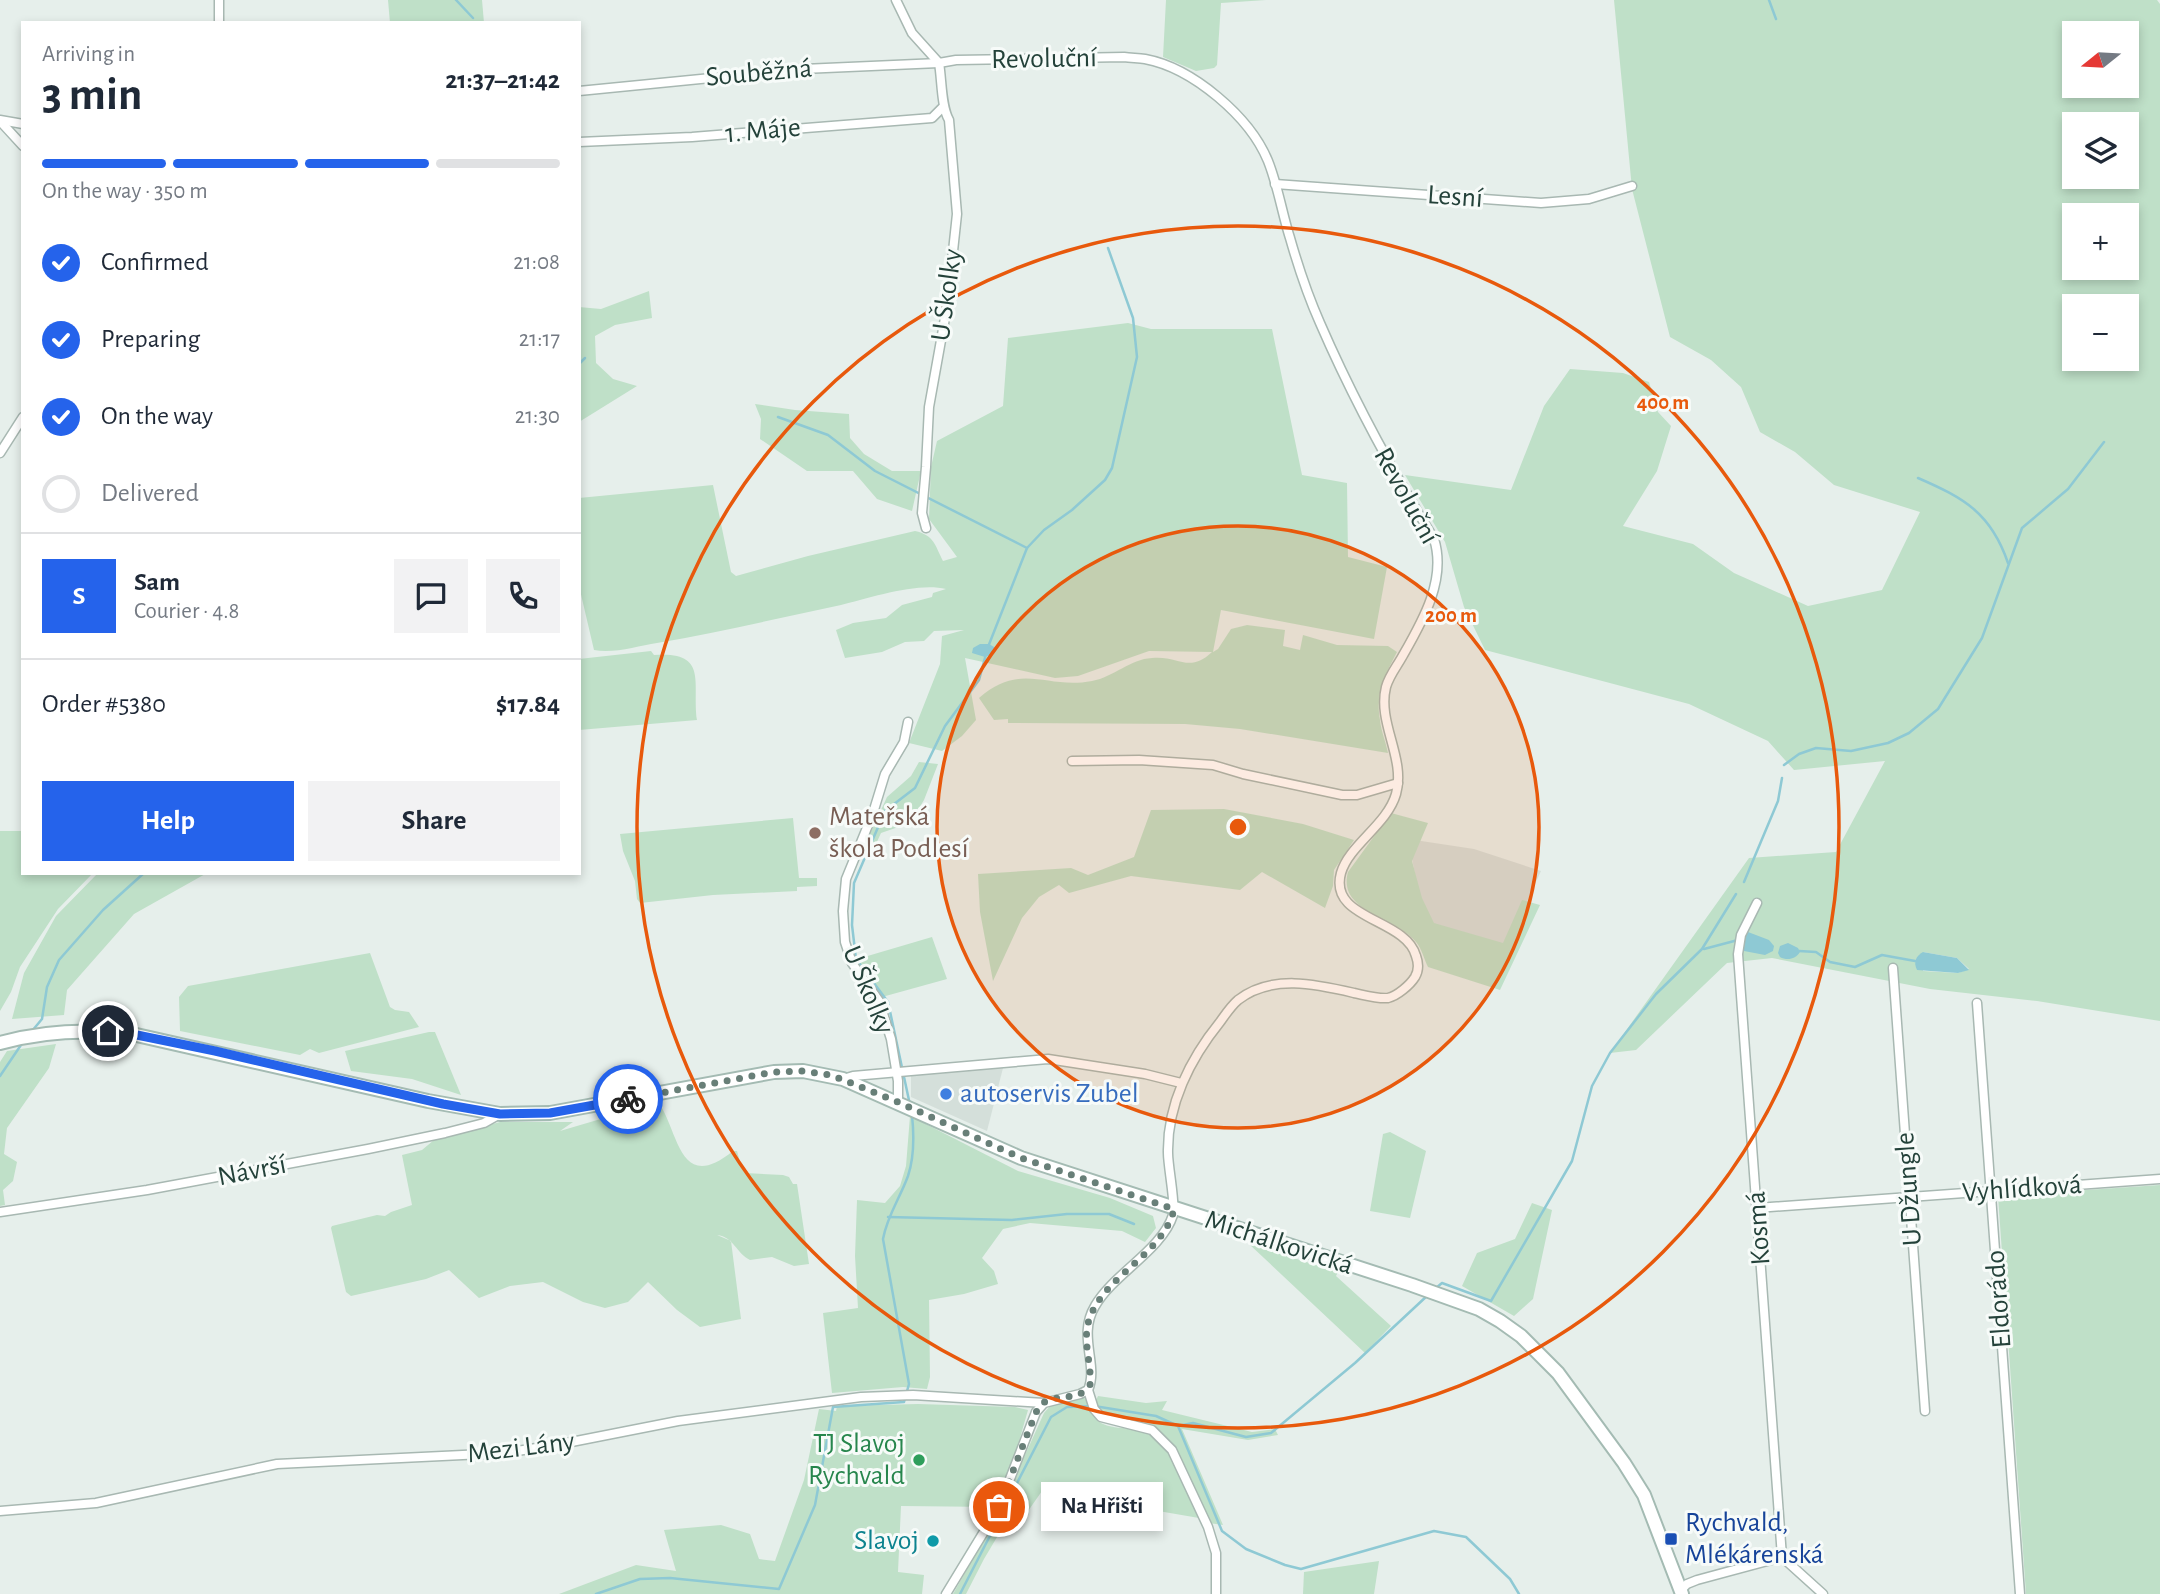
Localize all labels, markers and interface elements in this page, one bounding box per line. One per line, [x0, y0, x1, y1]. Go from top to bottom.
north arrow [2062, 21, 2138, 98]
map controls [2062, 21, 2139, 371]
text: Arriving in [42, 43, 135, 66]
street label: Revoluční [991, 44, 1097, 74]
street label: Souběžná [705, 54, 814, 92]
text: 21:37–21:42 [445, 67, 560, 93]
text: 3 min [42, 72, 142, 118]
button: layers [2062, 112, 2139, 189]
street label: 1. Máje [724, 114, 802, 148]
text: On the way · 350 m [42, 180, 208, 203]
street label: Lesní [1426, 181, 1484, 213]
button: + [2062, 203, 2139, 280]
icon: check [42, 244, 80, 282]
street label: U Školky [925, 247, 967, 343]
text: Confirmed [101, 249, 209, 275]
text: 21:08 [513, 251, 560, 274]
button: − [2062, 294, 2139, 371]
icon: check [42, 321, 80, 359]
text: Preparing [101, 326, 200, 352]
text: 21:17 [519, 328, 560, 351]
text: 400 m [1637, 392, 1689, 413]
icon: check [42, 398, 80, 436]
text: On the way [101, 403, 213, 429]
text: 21:30 [515, 405, 560, 428]
street label: Revoluční [1368, 443, 1444, 549]
text: Delivered [101, 480, 199, 506]
button: chat [394, 559, 468, 633]
button: phone [486, 559, 560, 633]
text: Sam [134, 569, 180, 595]
text: S [73, 583, 85, 609]
text: Courier · 4.8 [134, 600, 239, 623]
text: 200 m [1425, 605, 1477, 626]
text: Order #5380 [42, 691, 166, 717]
text: $17.84 [496, 691, 560, 717]
button: Help [42, 781, 294, 861]
button: Share [308, 781, 560, 861]
place label: Mateřská škola Podlesí [829, 803, 969, 863]
centre of rings [1226, 815, 1250, 839]
marker: Mateřská škola Podlesí [807, 825, 823, 841]
street label: U Školky [837, 941, 901, 1038]
pin [78, 1001, 138, 1061]
icon: home [89, 1012, 127, 1050]
courier [593, 1064, 663, 1134]
icon: bike [609, 1080, 647, 1118]
place label: autoservis Zubel [960, 1080, 1139, 1108]
marker: autoservis Zubel [938, 1086, 954, 1102]
street label: U Džungle [1891, 1131, 1927, 1247]
street label: Návrší [215, 1151, 289, 1191]
street label: Vyhlídková [1961, 1171, 2083, 1207]
street label: Kosmá [1742, 1190, 1776, 1266]
street label: Michálkovická [1201, 1206, 1357, 1280]
street label: Eldorádo [1982, 1249, 2016, 1349]
street label: Mezi Lány [466, 1428, 576, 1468]
place label: TJ Slavoj Rychvald [808, 1430, 905, 1490]
marker: TJ Slavoj Rychvald [911, 1452, 927, 1468]
pin [969, 1477, 1029, 1537]
callout: Na Hřišti [1041, 1482, 1164, 1532]
icon: bag [980, 1488, 1018, 1526]
text: Na Hřišti [1061, 1495, 1143, 1518]
place label: Rychvald, Mlékárenská [1685, 1509, 1824, 1569]
place label: Slavoj [854, 1527, 919, 1555]
marker: Rychvald, Mlékárenská [1663, 1531, 1679, 1547]
marker: Slavoj [925, 1533, 941, 1549]

